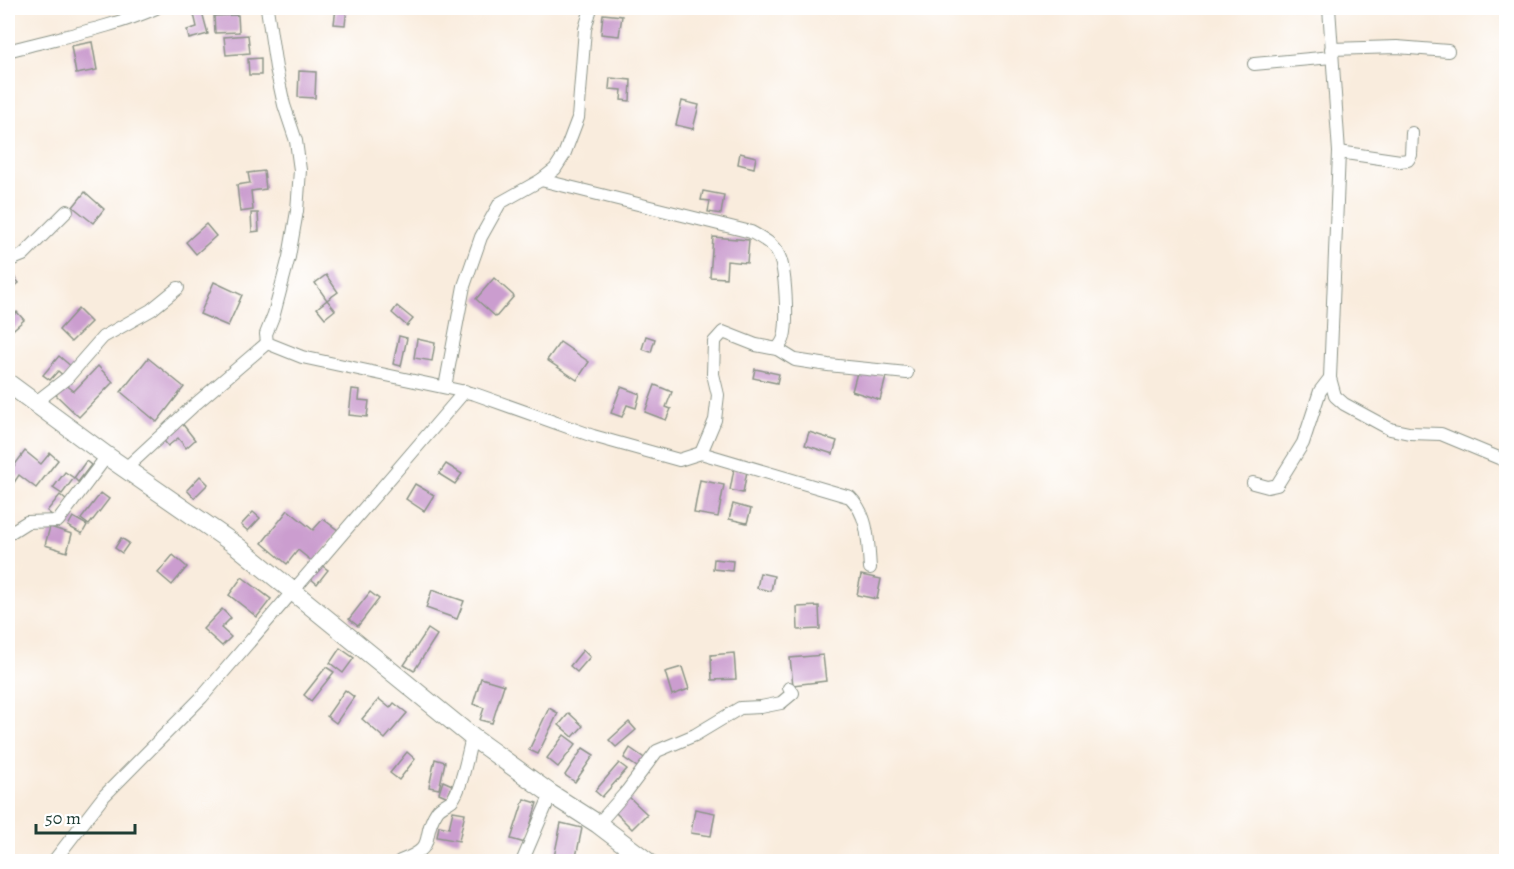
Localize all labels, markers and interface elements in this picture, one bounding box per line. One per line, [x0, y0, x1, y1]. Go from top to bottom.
scale bar [36, 797, 135, 835]
text: 50 m [45, 806, 81, 830]

